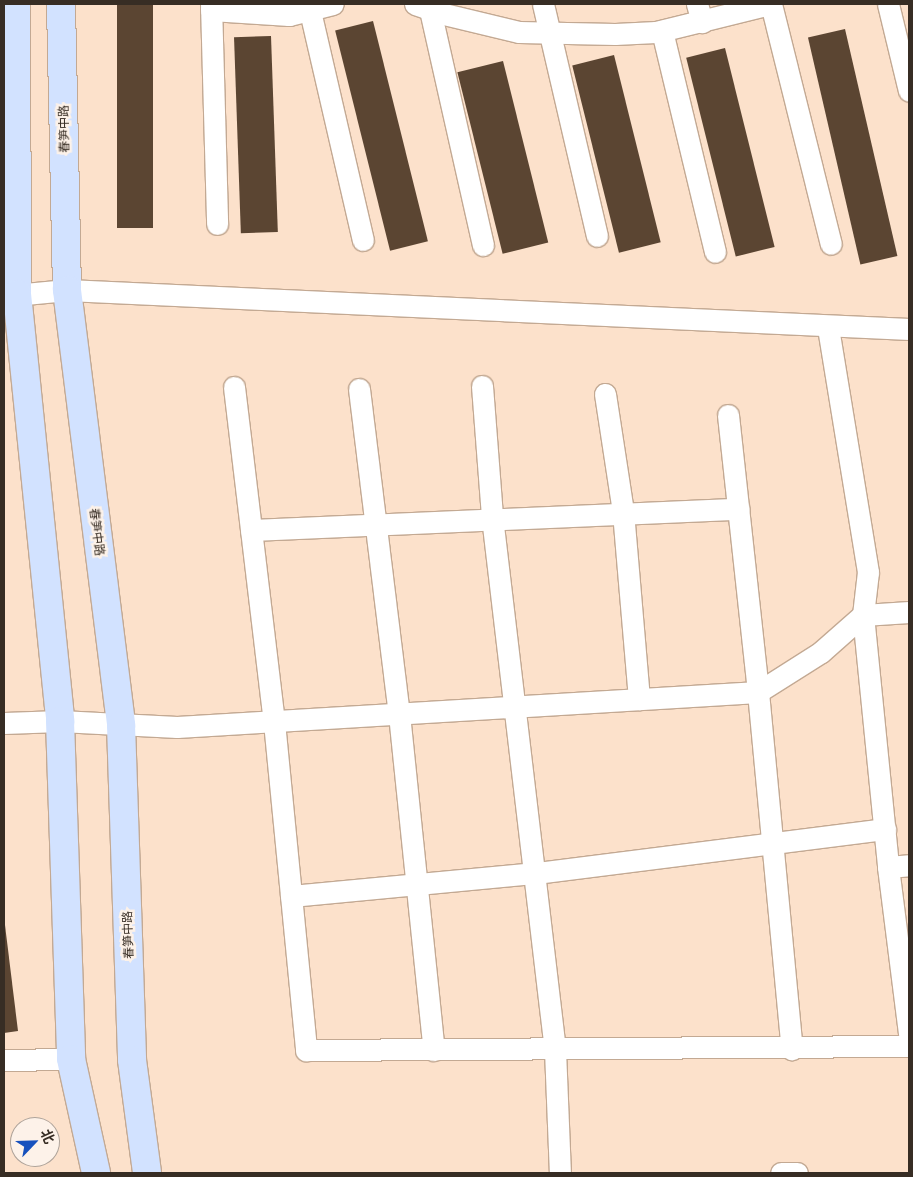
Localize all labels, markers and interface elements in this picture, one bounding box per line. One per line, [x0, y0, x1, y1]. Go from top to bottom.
street label: 春笋中路 [56, 105, 72, 153]
street label: 春笋中路 [87, 507, 107, 557]
street label: 春笋中路 [120, 911, 136, 959]
north arrow [10, 1117, 60, 1167]
text: 北 [37, 1126, 59, 1146]

